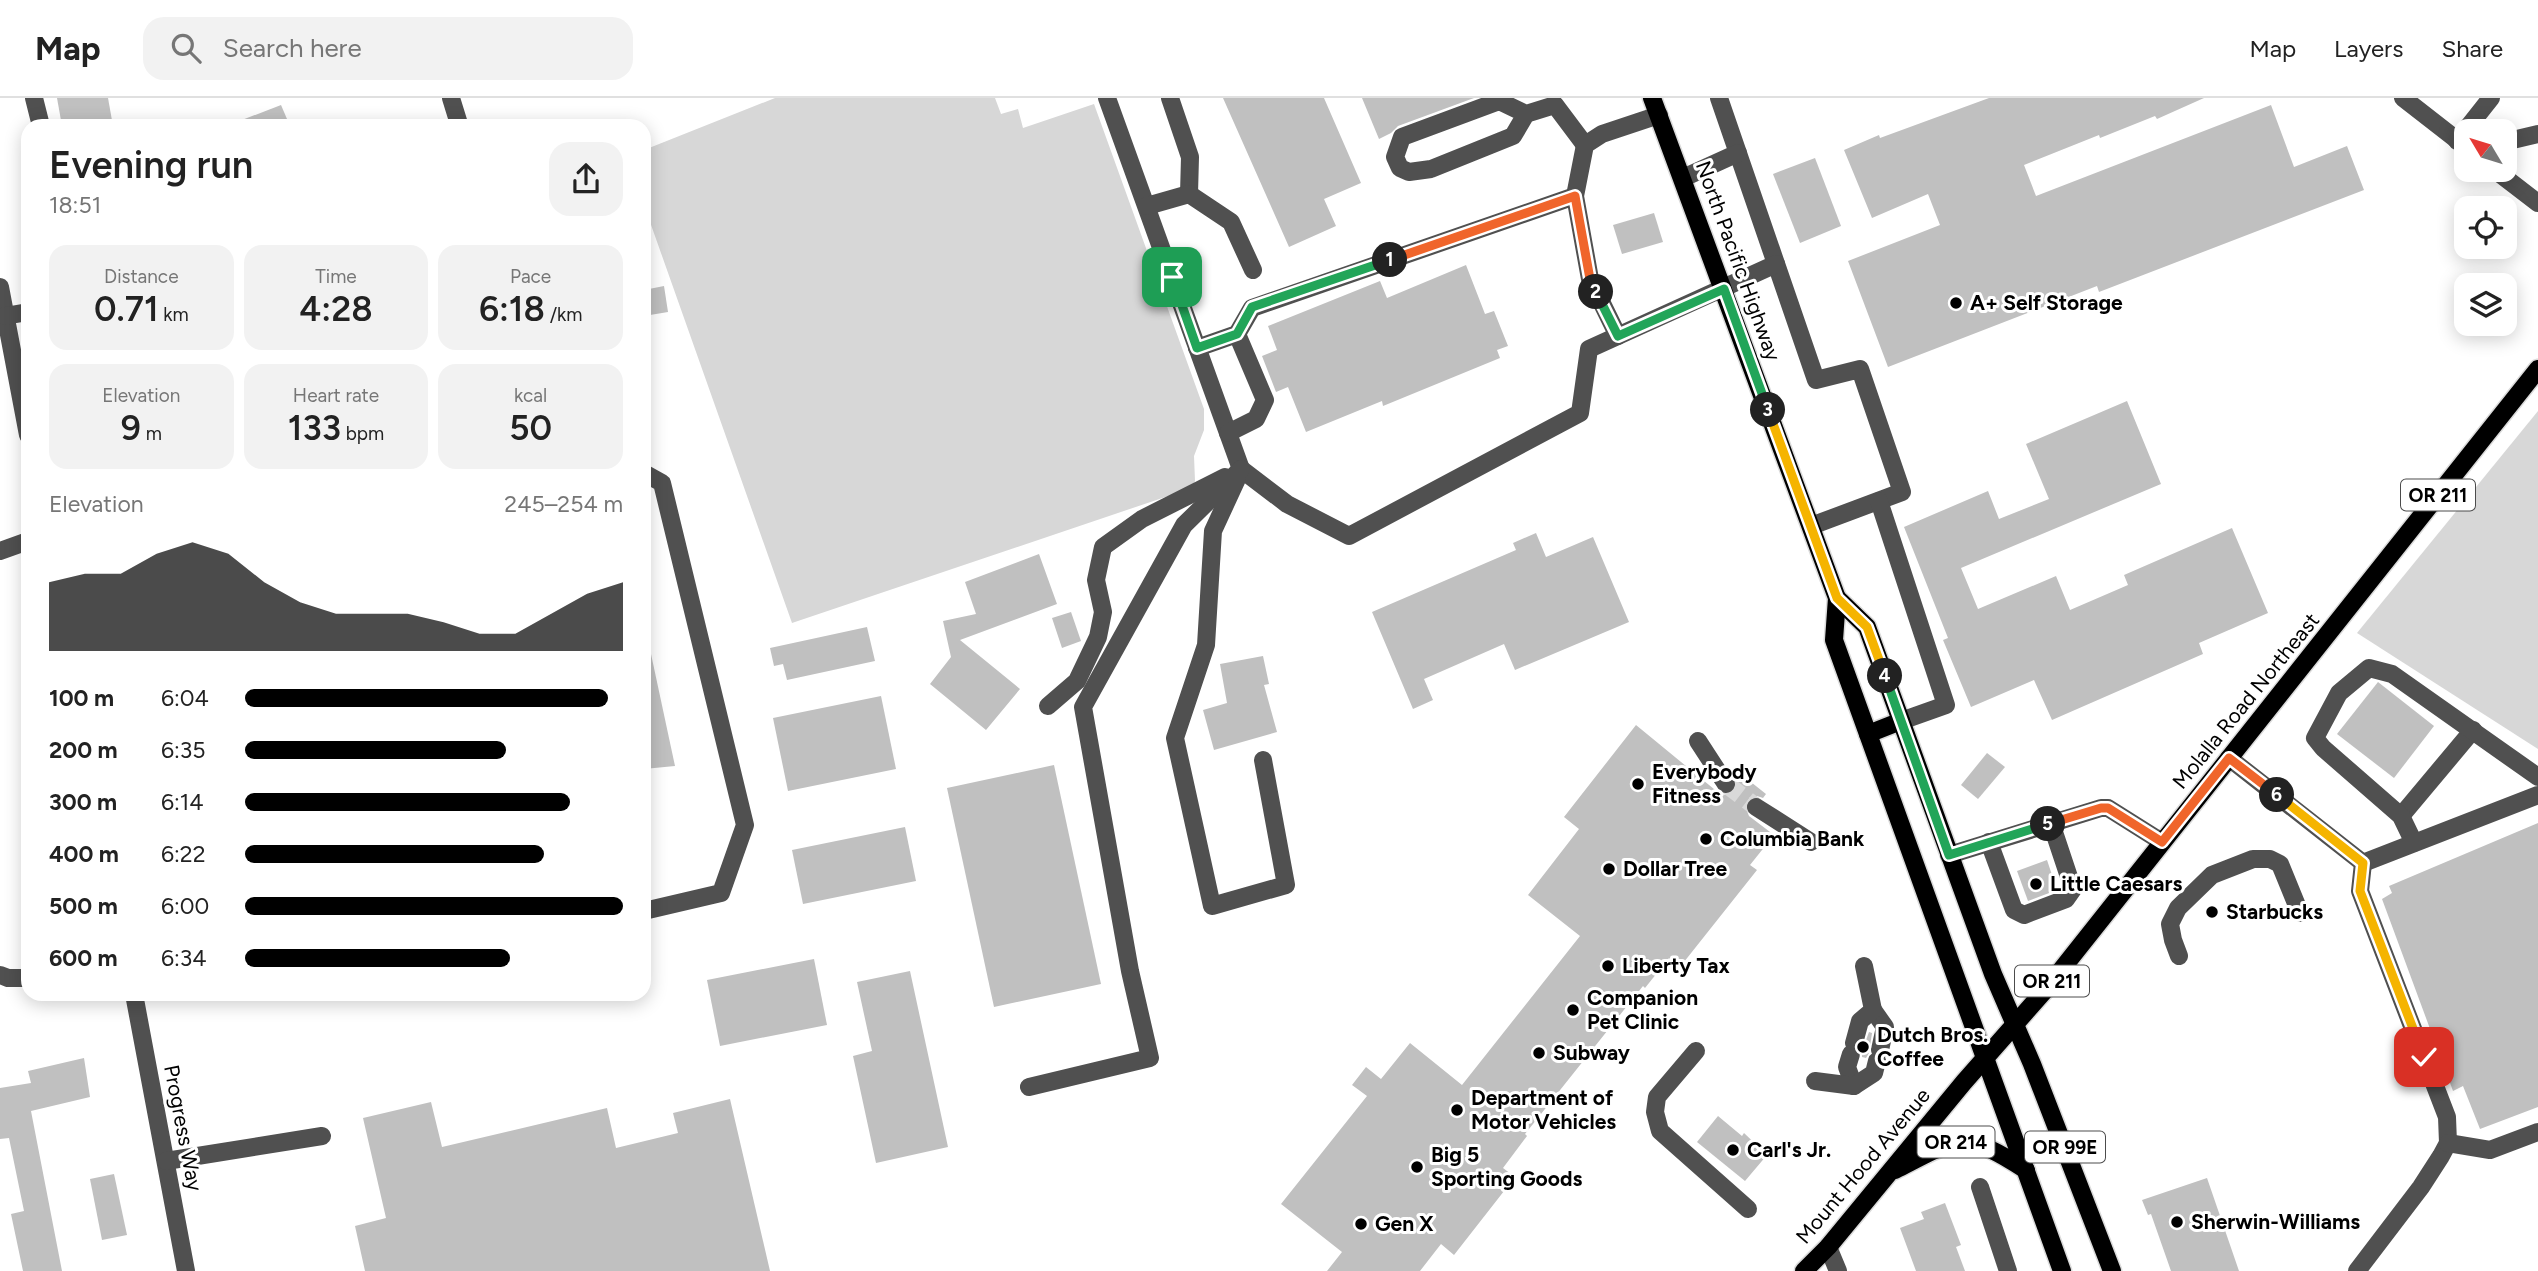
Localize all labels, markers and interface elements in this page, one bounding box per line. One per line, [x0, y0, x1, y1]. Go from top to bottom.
search box [143, 17, 633, 80]
text: Map [35, 29, 101, 68]
icon: search [167, 29, 205, 67]
text: Search here [223, 32, 362, 64]
text: Map [2249, 34, 2296, 63]
text: Layers [2334, 34, 2403, 63]
text: Share [2441, 34, 2503, 63]
north arrow [2454, 119, 2516, 182]
map controls [2454, 119, 2517, 336]
text: Evening run [49, 142, 253, 188]
button: share [549, 142, 623, 216]
street label: North Pacific Highway [1691, 158, 1786, 364]
text: 18:51 [49, 191, 101, 219]
button: locate [2454, 196, 2517, 259]
pin: 1 [1372, 242, 1408, 278]
pin [1142, 247, 1202, 307]
text: 1 [1385, 248, 1394, 271]
icon: arrive [1153, 258, 1191, 296]
text: Distance [104, 265, 179, 288]
text: Time [315, 265, 357, 288]
text: Pace [510, 265, 551, 288]
button: layers [2454, 273, 2517, 336]
pin: 2 [1578, 274, 1614, 310]
text: 2 [1590, 280, 1601, 303]
text: 0.71 [94, 288, 159, 330]
text: 4:28 [299, 288, 373, 330]
text: 6:18 [479, 288, 545, 330]
place label: A+ Self Storage [1970, 290, 2123, 315]
marker: A+ Self Storage [1948, 295, 1964, 311]
text: km [159, 303, 189, 326]
text: /km [545, 303, 582, 326]
text: Elevation [102, 384, 180, 407]
text: Heart rate [293, 384, 379, 407]
text: kcal [514, 384, 547, 407]
pin: 3 [1750, 392, 1786, 428]
text: 3 [1762, 398, 1773, 421]
text: 9 [121, 407, 141, 449]
text: 133 [288, 407, 341, 449]
text: 50 [509, 407, 552, 449]
text: m [141, 422, 162, 445]
text: bpm [341, 422, 384, 445]
road number: OR 211 [2401, 480, 2475, 510]
text: Elevation [49, 490, 144, 518]
text: 245–254 m [504, 490, 623, 518]
street label: Molalla Road Northeast [2167, 608, 2324, 794]
pin: 4 [1868, 658, 1902, 694]
text: 4 [1878, 664, 1891, 687]
text: 100 m [49, 684, 114, 712]
text: 6:04 [161, 684, 209, 712]
text: 200 m [49, 736, 118, 764]
text: 6:35 [161, 736, 206, 764]
place label: Everybody Fitness [1652, 759, 1758, 808]
marker: Everybody Fitness [1630, 776, 1646, 792]
pin: 6 [2260, 778, 2294, 812]
text: 6 [2271, 783, 2282, 806]
text: 300 m [49, 788, 117, 816]
text: 6:14 [161, 788, 204, 816]
pin: 5 [2030, 806, 2066, 842]
text: 5 [2042, 812, 2053, 835]
place label: Columbia Bank [1720, 826, 1865, 851]
marker: Columbia Bank [1698, 831, 1714, 847]
text: 400 m [49, 840, 119, 868]
text: 6:22 [161, 840, 206, 868]
place label: Dollar Tree [1623, 856, 1727, 881]
marker: Dollar Tree [1601, 861, 1617, 877]
place label: Little Caesars [2050, 871, 2182, 896]
marker: Little Caesars [2028, 876, 2044, 892]
text: 500 m [49, 892, 118, 920]
text: 6:00 [161, 892, 209, 920]
place label: Starbucks [2226, 899, 2323, 924]
marker: Starbucks [2204, 904, 2220, 920]
text: 600 m [49, 944, 118, 972]
text: 6:34 [161, 944, 207, 972]
place label: Liberty Tax [1622, 953, 1730, 978]
marker: Liberty Tax [1600, 958, 1616, 974]
road number: OR 211 [2015, 966, 2089, 996]
place label: Companion Pet Clinic [1587, 985, 1698, 1034]
marker: Companion Pet Clinic [1565, 1002, 1581, 1018]
place label: Dutch Bros. Coffee [1877, 1022, 1988, 1071]
pin [2394, 1027, 2454, 1087]
icon: check [2405, 1038, 2443, 1076]
marker: Dutch Bros. Coffee [1855, 1039, 1871, 1055]
place label: Subway [1553, 1040, 1631, 1065]
marker: Subway [1531, 1045, 1547, 1061]
street label: Progress Way [159, 1063, 208, 1193]
street label: Mount Hood Avenue [1790, 1083, 1935, 1248]
place label: Department of Motor Vehicles [1471, 1085, 1616, 1134]
marker: Department of Motor Vehicles [1449, 1102, 1465, 1118]
road number: OR 214 [1918, 1126, 1994, 1158]
road number: OR 99E [2025, 1132, 2105, 1162]
place label: Carl's Jr. [1747, 1137, 1831, 1162]
place label: Big 5 Sporting Goods [1431, 1142, 1583, 1191]
marker: Carl's Jr. [1725, 1142, 1741, 1158]
marker: Big 5 Sporting Goods [1409, 1159, 1425, 1175]
place label: Sherwin-Williams [2191, 1209, 2360, 1234]
place label: Gen X [1375, 1211, 1434, 1236]
marker: Sherwin-Williams [2169, 1214, 2185, 1230]
marker: Gen X [1353, 1216, 1369, 1232]

